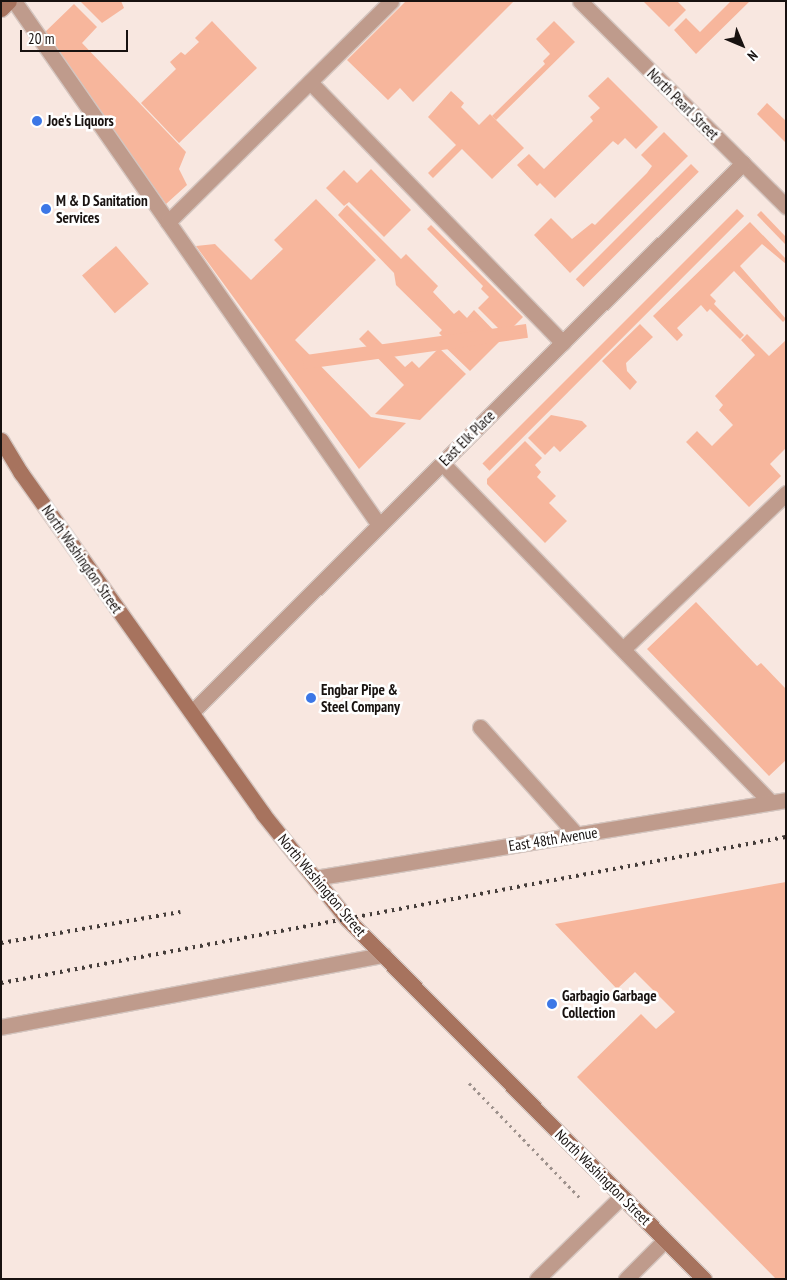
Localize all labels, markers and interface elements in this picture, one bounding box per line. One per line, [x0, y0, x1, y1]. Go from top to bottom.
scale bar [22, 20, 130, 52]
north arrow [717, 20, 767, 70]
text: 20 m [28, 29, 54, 48]
text: N [744, 47, 762, 65]
street label: North Pearl Street [644, 65, 722, 143]
place label: Joe's Liquors [47, 112, 114, 130]
marker: Joe's Liquors [31, 115, 43, 127]
place label: M & D Sanitation Services [56, 191, 148, 226]
marker: M & D Sanitation Services [40, 203, 52, 215]
street label: East Elk Place [435, 406, 499, 470]
street label: North Washington Street [38, 502, 126, 616]
place label: Engbar Pipe & Steel Company [321, 680, 400, 715]
marker: Engbar Pipe & Steel Company [305, 692, 317, 704]
street label: East 48th Avenue [507, 823, 599, 855]
street label: North Washington Street [274, 830, 370, 940]
place label: Garbagio Garbage Collection [562, 986, 657, 1021]
marker: Garbagio Garbage Collection [546, 998, 558, 1010]
street label: North Washington Street [551, 1125, 655, 1229]

